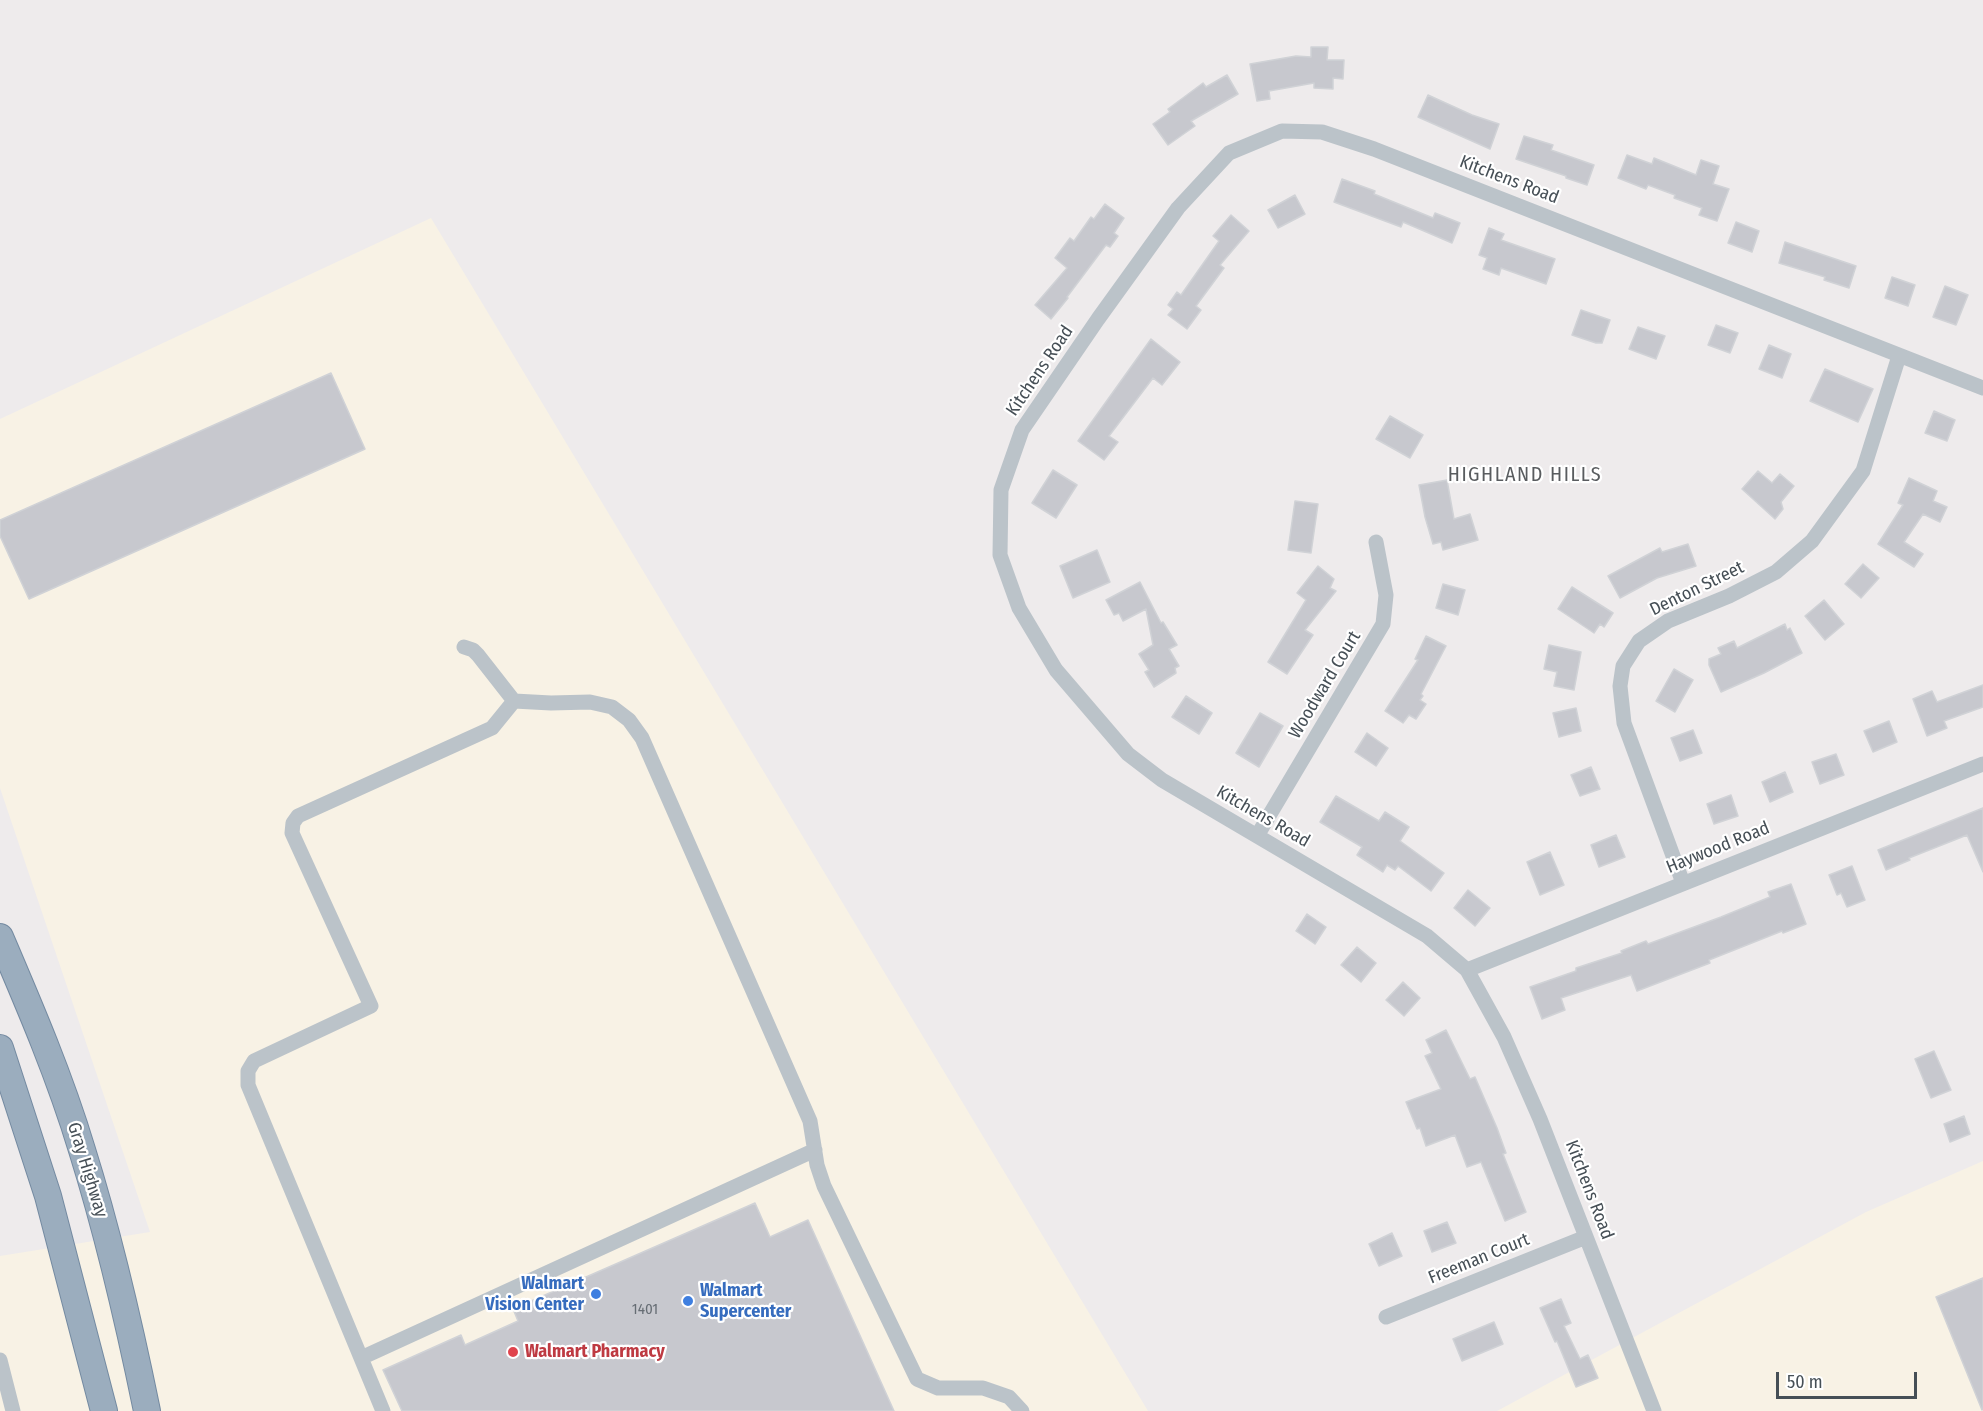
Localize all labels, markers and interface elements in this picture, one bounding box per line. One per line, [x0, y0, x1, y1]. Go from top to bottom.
street label: Kitchens Road [1456, 151, 1562, 209]
street label: Kitchens Road [1002, 322, 1078, 420]
district label: HIGHLAND HILLS [1448, 463, 1602, 487]
street label: Denton Street [1646, 557, 1748, 621]
street label: Woodward Court [1284, 627, 1366, 743]
street label: Kitchens Road [1212, 782, 1314, 852]
street label: Haywood Road [1663, 817, 1773, 879]
street label: Gray Highway [62, 1120, 112, 1220]
street label: Kitchens Road [1560, 1137, 1618, 1243]
street label: Freeman Court [1425, 1229, 1533, 1289]
place label: Walmart Vision Center [485, 1273, 584, 1316]
place label: Walmart Supercenter [700, 1280, 791, 1322]
marker: Walmart Vision Center [589, 1287, 603, 1301]
marker: Walmart Supercenter [681, 1294, 695, 1308]
house number: 1401 [632, 1301, 658, 1319]
place label: Walmart Pharmacy [525, 1341, 665, 1363]
marker: Walmart Pharmacy [506, 1345, 520, 1359]
scale bar [1779, 1360, 1920, 1398]
text: 50 m [1787, 1371, 1823, 1393]

